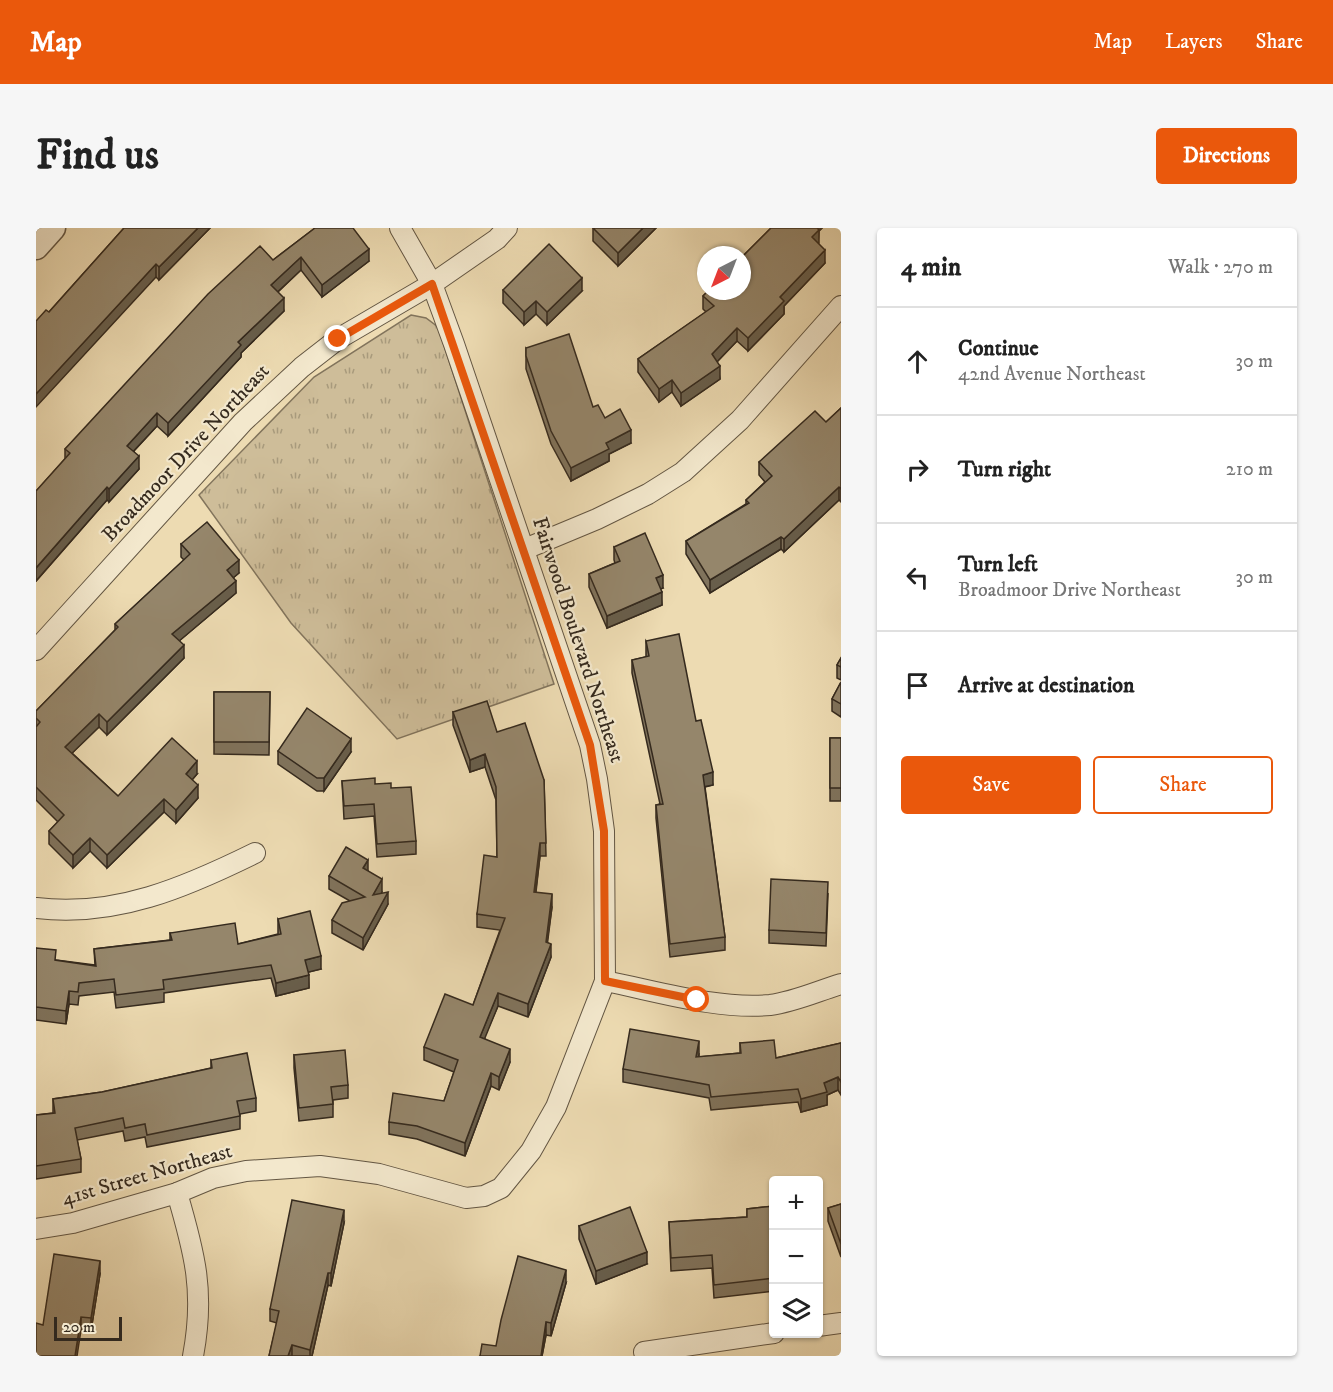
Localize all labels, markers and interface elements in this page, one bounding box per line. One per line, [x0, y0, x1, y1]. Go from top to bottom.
text: Map [30, 25, 82, 60]
text: Map [1093, 29, 1132, 55]
text: Layers [1165, 29, 1223, 55]
text: Share [1256, 29, 1303, 55]
button: Directions [1156, 128, 1297, 184]
text: Find us [36, 130, 159, 182]
north arrow [697, 246, 751, 300]
text: 4 min [901, 251, 961, 284]
text: Walk · 270 m [1168, 255, 1273, 280]
route end [324, 325, 350, 351]
text: Continue [958, 335, 1039, 362]
icon: ahead [901, 345, 934, 378]
text: 30 m [1235, 349, 1273, 374]
street label: Broadmoor Drive Northeast [97, 358, 275, 547]
text: 42nd Avenue Northeast [958, 362, 1146, 387]
icon: right [901, 453, 934, 486]
text: Turn right [958, 456, 1051, 483]
text: 210 m [1226, 457, 1273, 482]
street label: Fairwood Boulevard Northeast [526, 514, 630, 766]
text: Turn left [958, 551, 1038, 578]
icon: left [901, 561, 934, 594]
text: 30 m [1235, 565, 1273, 590]
text: Broadmoor Drive Northeast [958, 578, 1181, 603]
icon: arrive [901, 669, 934, 702]
text: Arrive at destination [958, 672, 1135, 699]
button: Save [901, 756, 1081, 814]
button: Share [1093, 756, 1273, 814]
route start [683, 986, 709, 1012]
street label: 41st Street Northeast [59, 1138, 235, 1212]
map controls [769, 1176, 823, 1338]
button: + [769, 1176, 823, 1230]
button: − [769, 1230, 823, 1284]
button: layers [769, 1284, 823, 1338]
scale bar [54, 1314, 122, 1342]
text: 20 m [63, 1317, 95, 1337]

